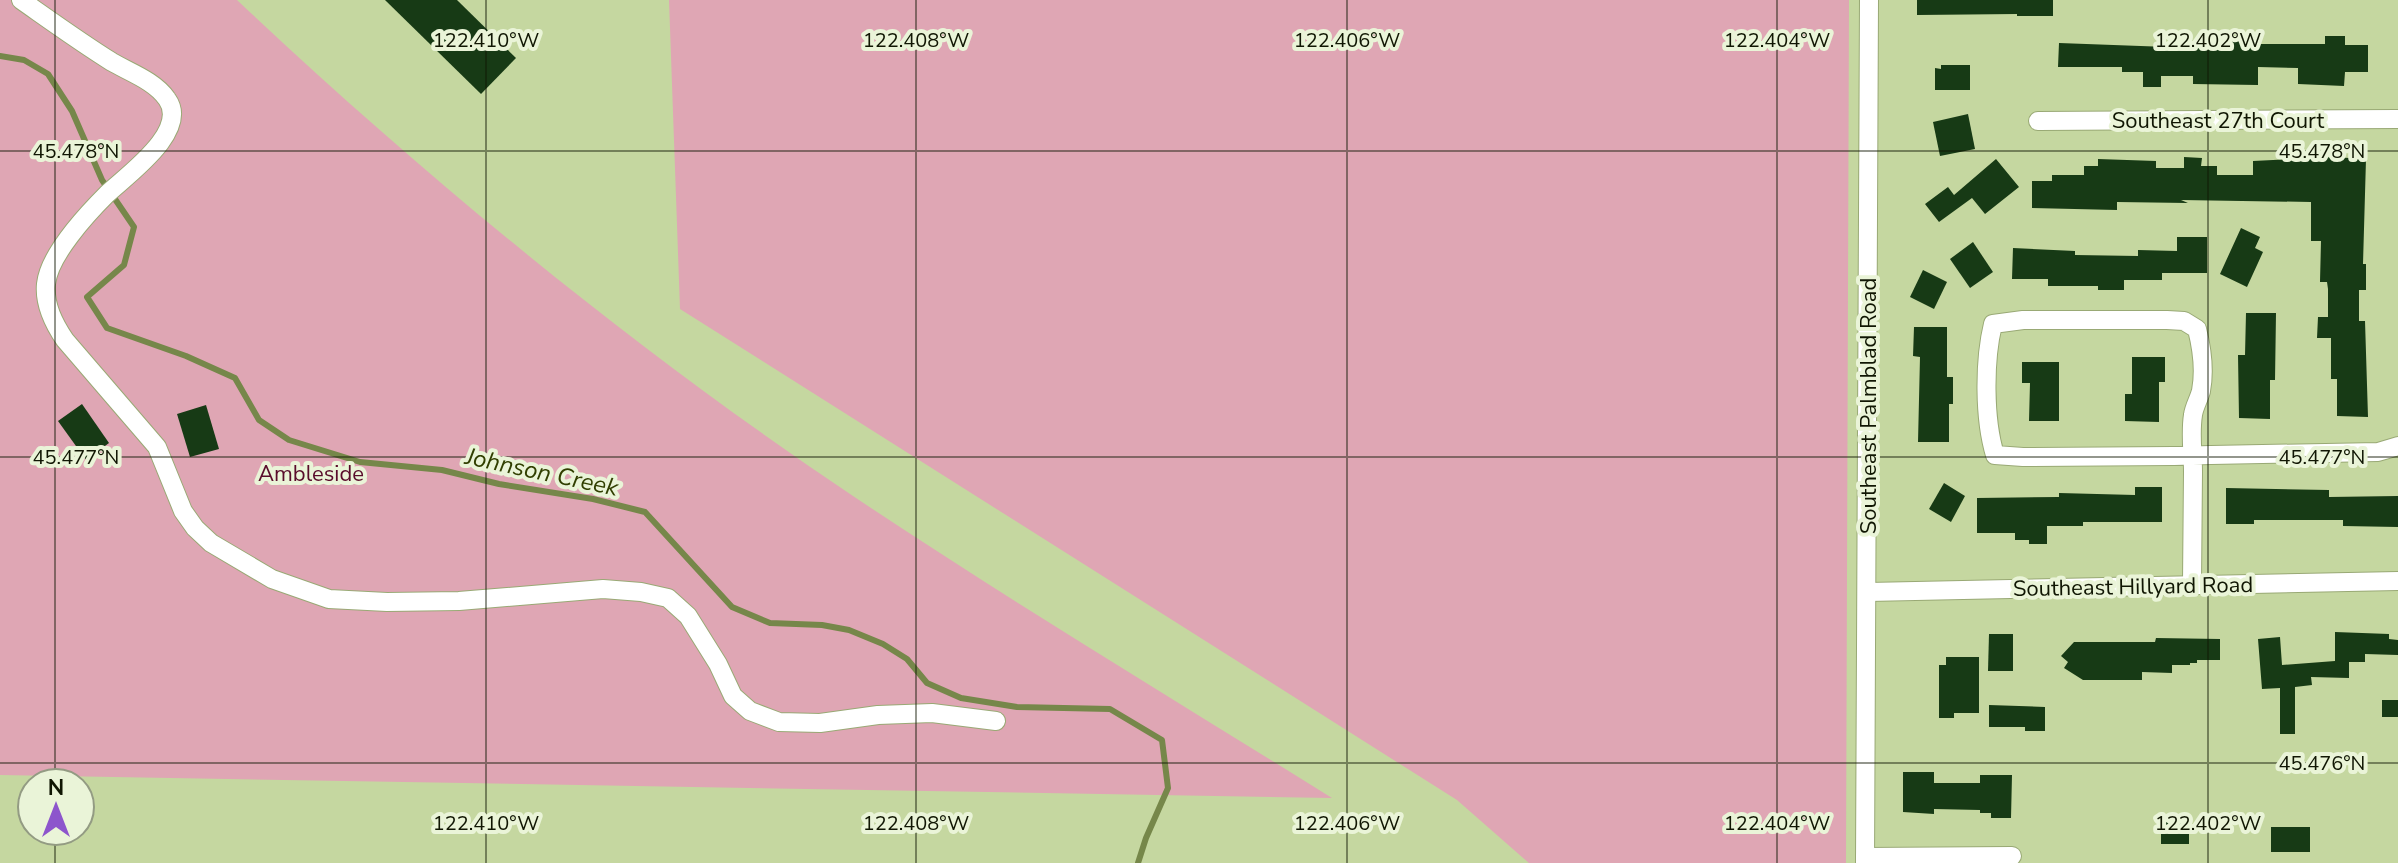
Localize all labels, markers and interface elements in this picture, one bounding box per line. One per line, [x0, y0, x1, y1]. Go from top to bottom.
text: 122.410°W [433, 27, 539, 54]
text: 122.408°W [863, 27, 969, 54]
text: 122.406°W [1294, 27, 1400, 54]
text: 122.404°W [1724, 27, 1830, 54]
text: 122.402°W [2155, 27, 2261, 54]
street label: Southeast 27th Court [2112, 106, 2325, 136]
text: 45.478°N [33, 138, 119, 165]
text: 45.478°N [2279, 138, 2365, 165]
street label: Southeast Palmblad Road [1854, 278, 1884, 534]
water label: Johnson Creek [462, 440, 622, 504]
text: 45.477°N [33, 444, 119, 471]
text: 45.477°N [2279, 444, 2365, 471]
park label: Ambleside [258, 459, 364, 489]
street label: Southeast Hillyard Road [2013, 570, 2253, 604]
text: 45.476°N [2279, 750, 2365, 777]
north arrow [16, 767, 96, 847]
text: N [48, 773, 64, 803]
text: 122.410°W [433, 810, 539, 837]
text: 122.408°W [863, 810, 969, 837]
text: 122.406°W [1294, 810, 1400, 837]
text: 122.404°W [1724, 810, 1830, 837]
text: 122.402°W [2155, 810, 2261, 837]

